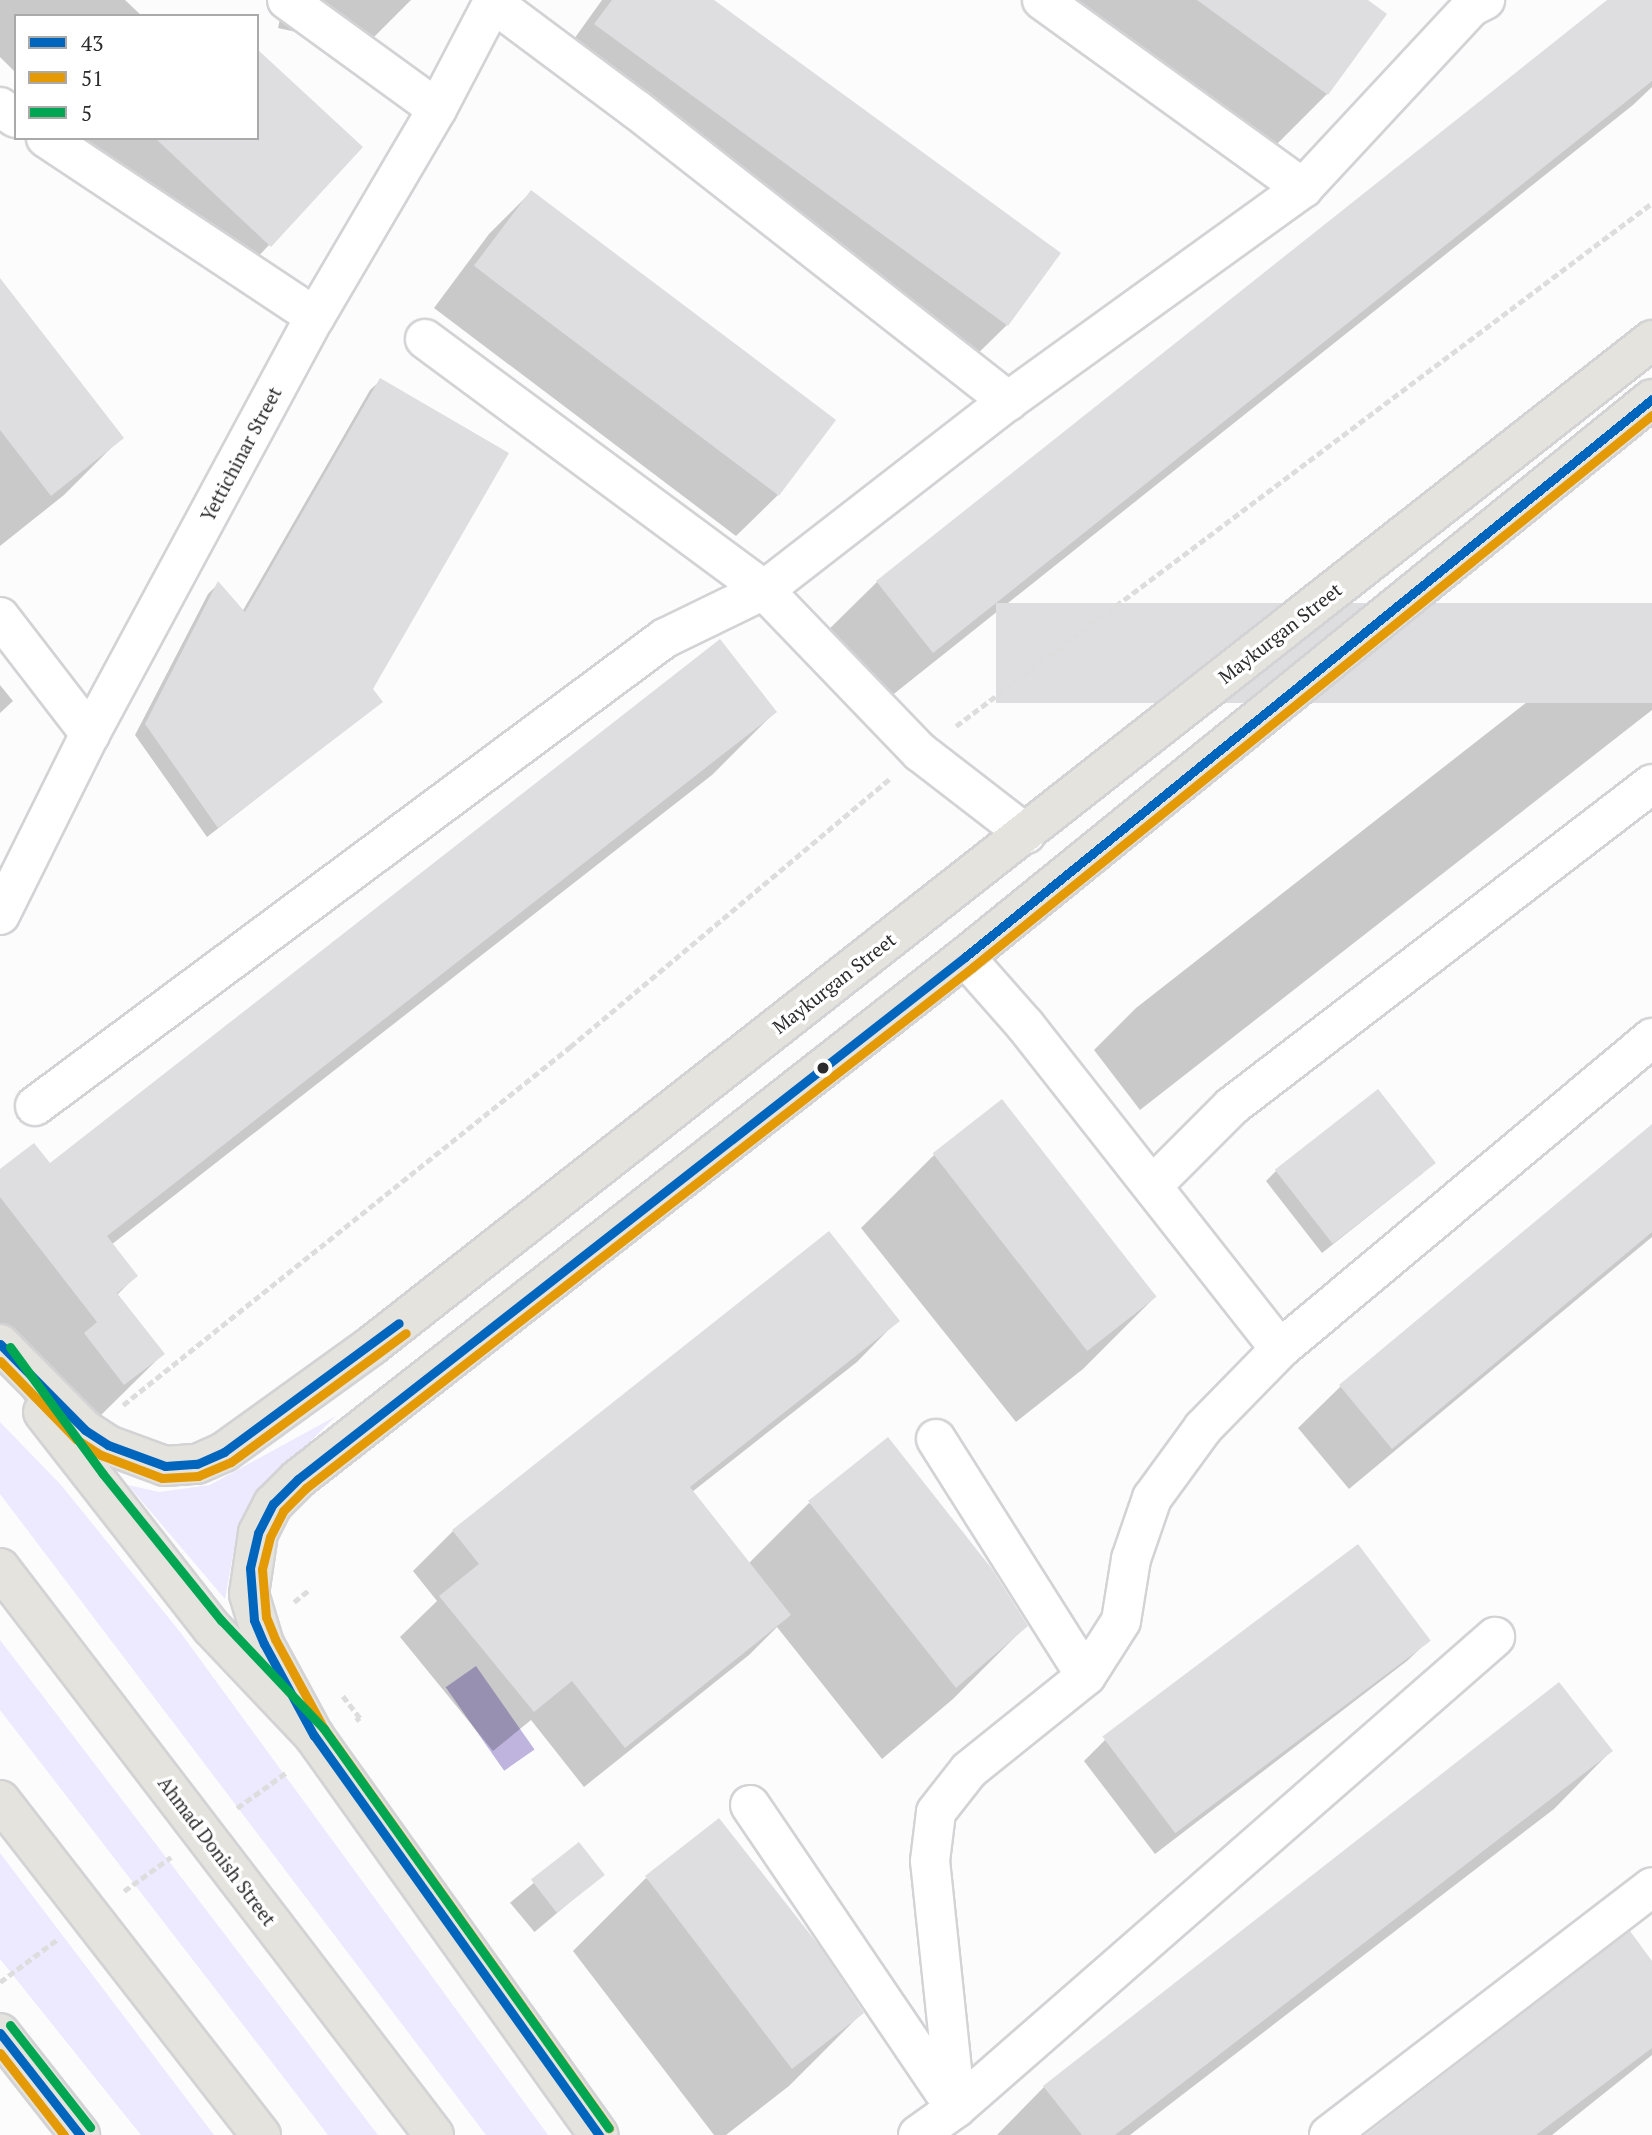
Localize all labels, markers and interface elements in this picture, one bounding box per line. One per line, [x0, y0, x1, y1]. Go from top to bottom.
legend [14, 14, 259, 140]
text: 43 [81, 29, 103, 57]
text: 51 [81, 64, 103, 92]
text: 5 [81, 99, 92, 127]
street label: Yettichinаr Street [196, 383, 286, 525]
street label: Maykurgan Street [1214, 578, 1346, 688]
street label: Maykurgan Street [768, 928, 900, 1038]
unlabelled marker [816, 1061, 830, 1075]
street label: Ahmad Donish Street [153, 1772, 281, 1930]

